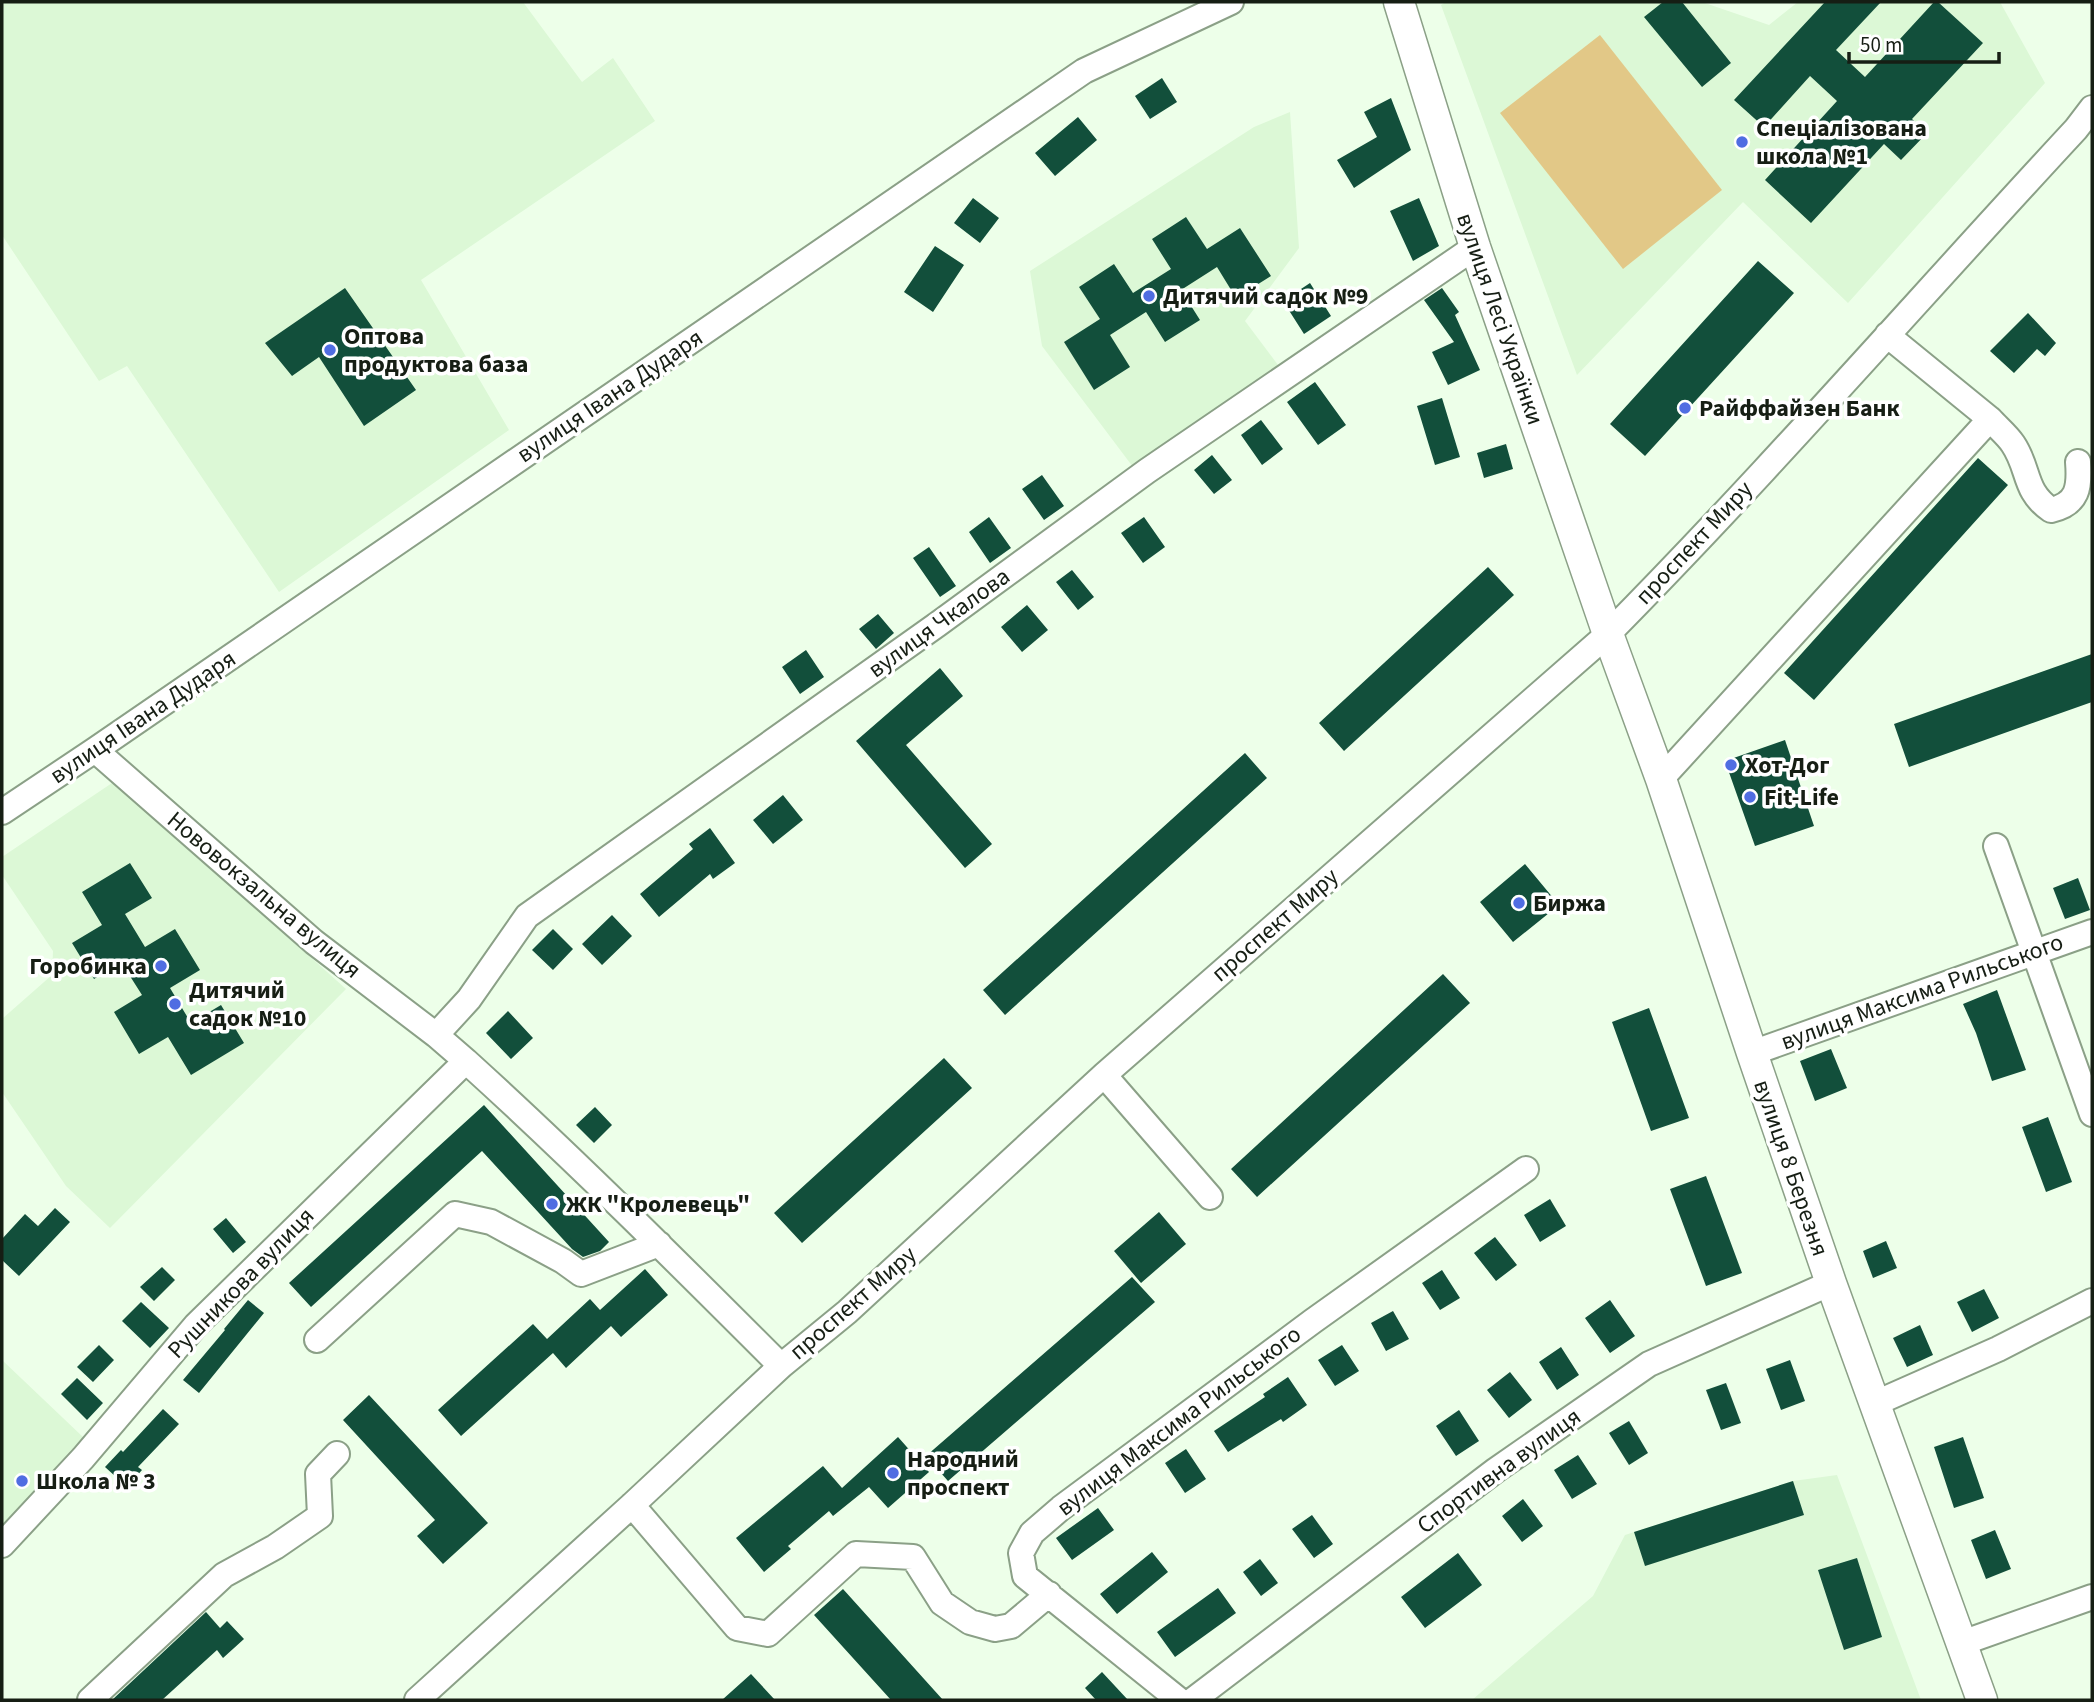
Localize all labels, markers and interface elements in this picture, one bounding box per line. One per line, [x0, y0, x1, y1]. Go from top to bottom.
scale bar [1849, 21, 2000, 65]
text: 50 m [1860, 30, 1902, 60]
place label: Спеціалізована школа №1 [1756, 111, 1927, 174]
marker: Спеціалізована школа №1 [1734, 134, 1750, 150]
street label: вулиця Лесі Українки [1447, 208, 1553, 430]
place label: Дитячий садок №9 [1163, 279, 1368, 314]
marker: Дитячий садок №9 [1141, 288, 1157, 304]
place label: Оптова продуктова база [344, 319, 528, 382]
street label: вулиця Івана Дударя [510, 321, 710, 471]
marker: Оптова продуктова база [322, 342, 338, 358]
place label: Райффайзен Банк [1699, 391, 1901, 426]
marker: Райффайзен Банк [1677, 400, 1693, 416]
street label: проспект Миру [1627, 473, 1761, 613]
street label: вулиця Чкалова [861, 559, 1017, 687]
street label: вулиця Івана Дударя [43, 642, 243, 792]
place label: Хот-Дог [1745, 748, 1830, 783]
marker: Хот-Дог [1723, 757, 1739, 773]
place label: Fit-Life [1764, 780, 1839, 815]
marker: Fit-Life [1742, 789, 1758, 805]
street label: Нововокзальна вулиця [159, 803, 369, 987]
street label: проспект Миру [1204, 860, 1346, 990]
place label: Биржа [1533, 886, 1606, 921]
marker: Биржа [1511, 895, 1527, 911]
street label: вулиця Максима Рильського [1776, 925, 2068, 1059]
place label: Горобинка [29, 949, 147, 984]
marker: Горобинка [153, 958, 169, 974]
place label: Дитячий садок №10 [189, 973, 306, 1036]
marker: Дитячий садок №10 [167, 996, 183, 1012]
street label: вулиця 8 Березня [1744, 1075, 1838, 1261]
place label: ЖК "Кролевець" [566, 1187, 750, 1222]
marker: ЖК "Кролевець" [544, 1196, 560, 1212]
street label: Рушникова вулиця [159, 1199, 323, 1367]
street label: проспект Миру [782, 1238, 924, 1368]
street label: вулиця Максима Рильського [1049, 1317, 1309, 1525]
street label: Спортивна вулиця [1410, 1399, 1588, 1543]
place label: Народний проспект [907, 1442, 1019, 1505]
place label: Школа № 3 [36, 1464, 156, 1499]
marker: Народний проспект [885, 1465, 901, 1481]
marker: Школа № 3 [14, 1473, 30, 1489]

